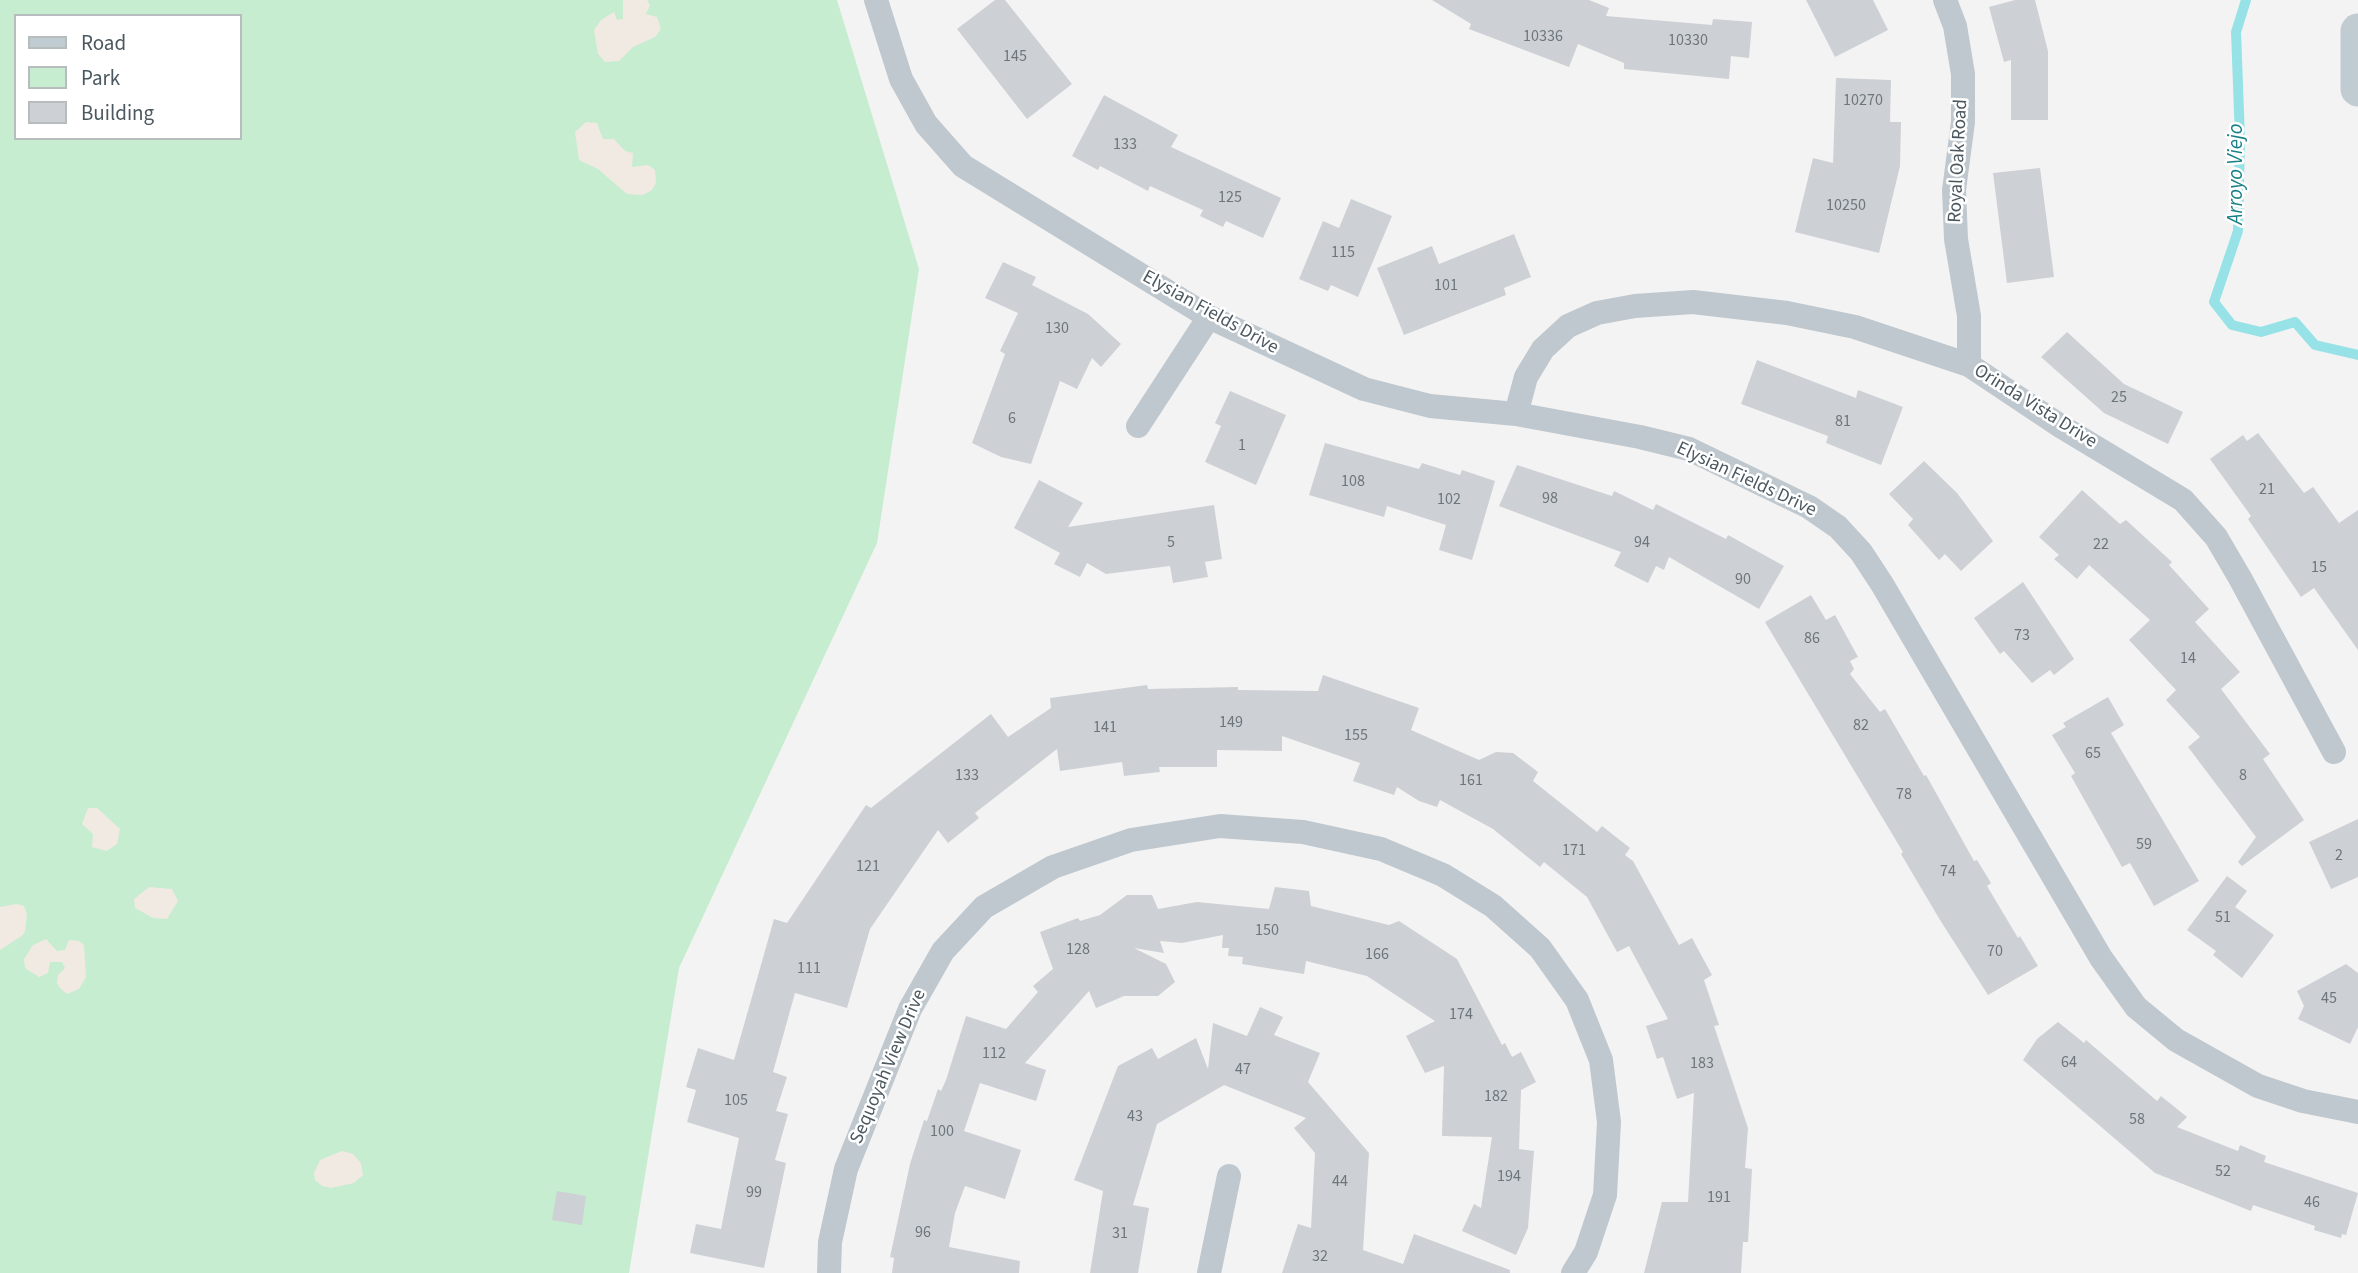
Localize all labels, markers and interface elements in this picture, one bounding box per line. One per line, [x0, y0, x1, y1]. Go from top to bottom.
legend [14, 14, 242, 140]
house number: 10336 [1523, 27, 1563, 47]
text: Road [81, 28, 126, 58]
house number: 10330 [1668, 31, 1708, 51]
house number: 145 [1003, 47, 1027, 67]
text: Park [81, 63, 120, 93]
house number: 10270 [1843, 91, 1883, 111]
text: Building [81, 98, 154, 128]
street label: Royal Oak Road [1944, 99, 1974, 223]
water label: Arroyo Viejo [2224, 123, 2250, 225]
house number: 133 [1113, 135, 1137, 155]
house number: 125 [1218, 188, 1242, 208]
house number: 10250 [1826, 196, 1866, 216]
house number: 115 [1331, 243, 1355, 263]
street label: Elysian Fields Drive [1138, 266, 1282, 360]
house number: 101 [1434, 276, 1458, 296]
house number: 130 [1045, 319, 1069, 339]
street label: Orinda Vista Drive [1969, 360, 2101, 454]
house number: 25 [2111, 388, 2127, 408]
house number: 6 [1008, 409, 1016, 429]
house number: 81 [1835, 412, 1851, 432]
house number: 1 [1238, 436, 1246, 456]
street label: Elysian Fields Drive [1672, 438, 1820, 522]
house number: 108 [1341, 472, 1365, 492]
house number: 21 [2259, 480, 2275, 500]
house number: 98 [1542, 489, 1558, 509]
house number: 102 [1437, 490, 1461, 510]
house number: 5 [1167, 533, 1175, 553]
house number: 94 [1634, 533, 1650, 553]
house number: 22 [2093, 535, 2109, 555]
house number: 15 [2311, 558, 2327, 578]
house number: 90 [1735, 570, 1751, 590]
house number: 73 [2014, 626, 2030, 646]
house number: 86 [1804, 629, 1820, 649]
house number: 14 [2180, 649, 2196, 669]
house number: 149 [1219, 713, 1243, 733]
house number: 82 [1853, 716, 1869, 736]
house number: 141 [1093, 718, 1117, 738]
house number: 155 [1344, 726, 1368, 746]
house number: 65 [2085, 744, 2101, 764]
house number: 133 [955, 766, 979, 786]
house number: 8 [2239, 766, 2247, 786]
house number: 161 [1459, 771, 1483, 791]
house number: 78 [1896, 785, 1912, 805]
house number: 59 [2136, 835, 2152, 855]
house number: 171 [1562, 841, 1586, 861]
house number: 2 [2335, 846, 2343, 866]
house number: 121 [856, 857, 880, 877]
house number: 74 [1940, 862, 1956, 882]
house number: 51 [2215, 908, 2231, 928]
house number: 150 [1255, 921, 1279, 941]
house number: 128 [1066, 940, 1090, 960]
house number: 70 [1987, 942, 2003, 962]
house number: 166 [1365, 945, 1389, 965]
house number: 111 [797, 959, 821, 979]
street label: Sequoyah View Drive [846, 986, 932, 1148]
house number: 45 [2321, 989, 2337, 1009]
house number: 174 [1449, 1005, 1473, 1025]
house number: 112 [982, 1044, 1006, 1064]
house number: 64 [2061, 1053, 2077, 1073]
house number: 183 [1690, 1054, 1714, 1074]
house number: 47 [1235, 1060, 1251, 1080]
house number: 182 [1484, 1087, 1508, 1107]
house number: 105 [724, 1091, 748, 1111]
house number: 43 [1127, 1107, 1143, 1127]
house number: 58 [2129, 1110, 2145, 1130]
house number: 100 [930, 1122, 954, 1142]
house number: 52 [2215, 1162, 2231, 1182]
house number: 194 [1497, 1167, 1521, 1187]
house number: 44 [1332, 1172, 1348, 1192]
house number: 99 [746, 1183, 762, 1203]
house number: 191 [1707, 1188, 1731, 1208]
house number: 46 [2304, 1193, 2320, 1213]
house number: 96 [915, 1223, 931, 1243]
house number: 31 [1112, 1224, 1128, 1244]
house number: 32 [1312, 1247, 1328, 1267]

